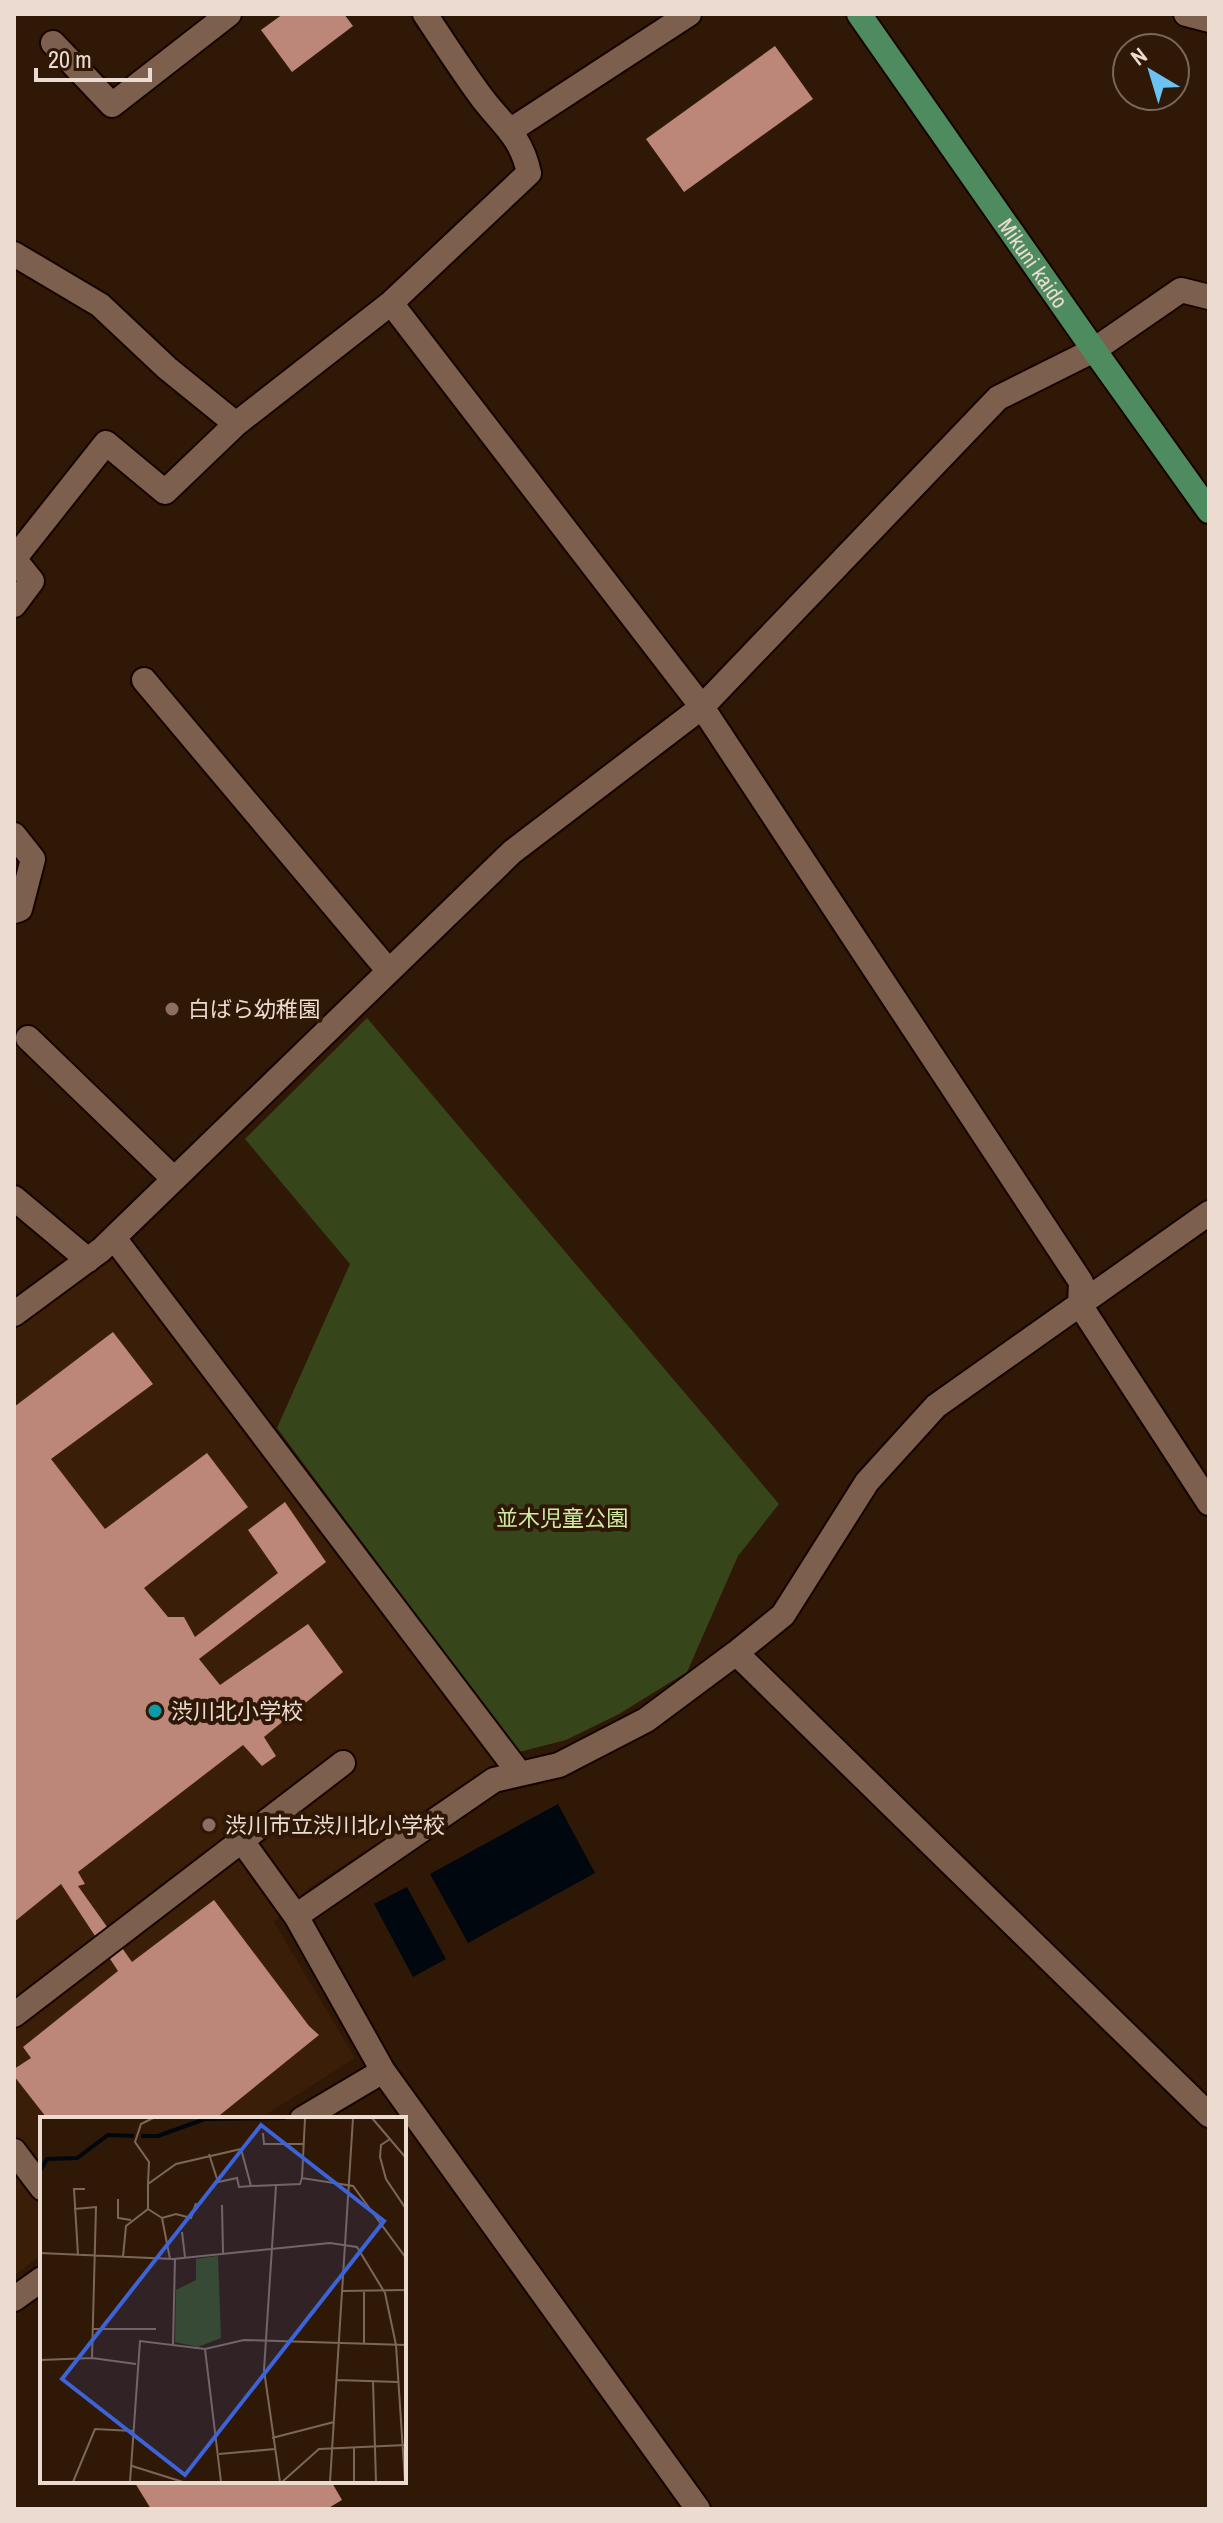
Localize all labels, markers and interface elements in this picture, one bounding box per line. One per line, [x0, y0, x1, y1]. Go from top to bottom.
scale bar [36, 32, 150, 82]
north arrow [1111, 32, 1191, 112]
text: N [1124, 40, 1153, 72]
text: 20 m [48, 43, 92, 75]
street label: Mikuni kaido [991, 212, 1075, 314]
place label: 白ばら幼稚園 [188, 994, 320, 1024]
marker: 白ばら幼稚園 [163, 1000, 181, 1018]
park label: 並木児童公園 [496, 1503, 628, 1533]
place label: 渋川北小学校 [171, 1696, 303, 1726]
marker: 渋川北小学校 [146, 1702, 164, 1720]
place label: 渋川市立渋川北小学校 [225, 1810, 445, 1840]
marker: 渋川市立渋川北小学校 [200, 1816, 218, 1834]
inset map [40, 2117, 406, 2483]

